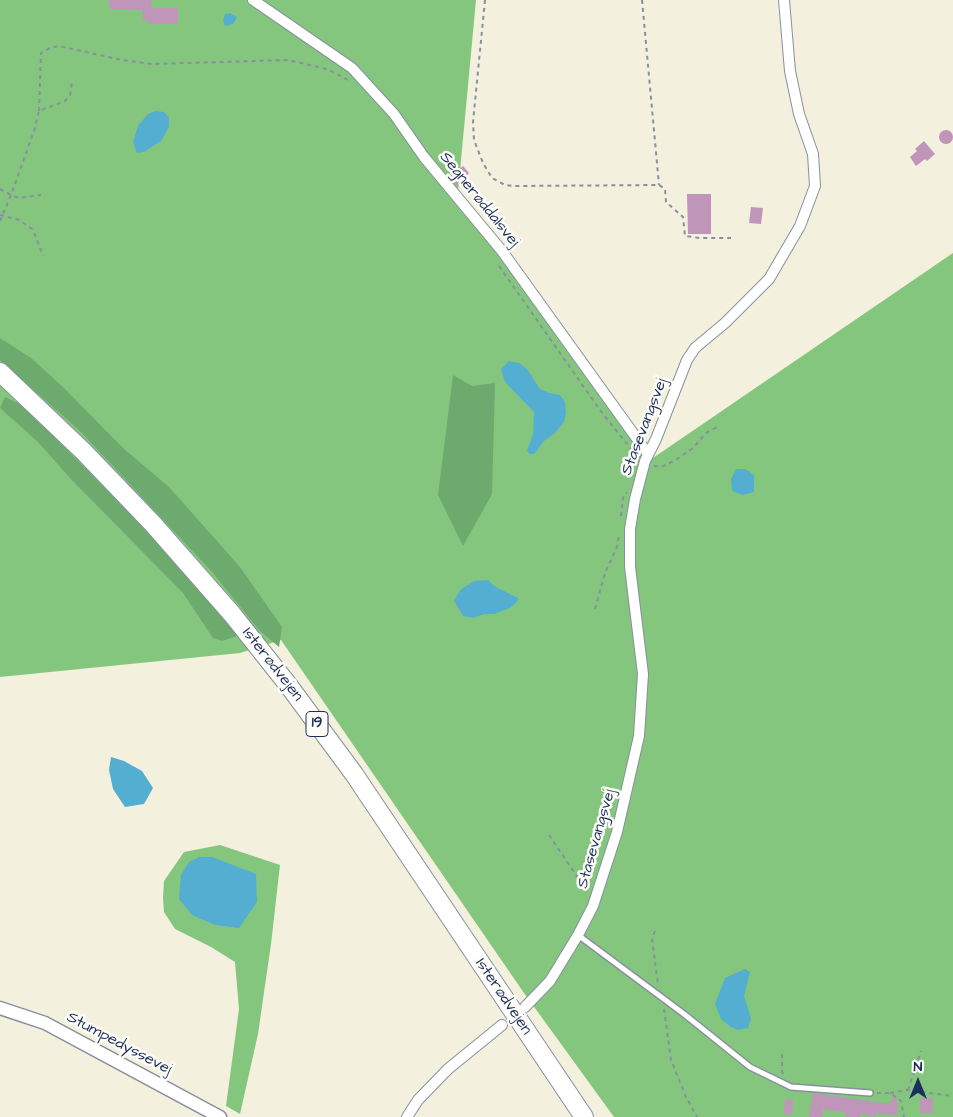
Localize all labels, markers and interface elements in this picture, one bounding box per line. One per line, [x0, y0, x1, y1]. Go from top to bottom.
street label: Segnerøddalsvej [435, 149, 523, 251]
street label: Stasevangsvej [618, 376, 672, 478]
street label: Isterødvejen [237, 624, 307, 706]
road number: 19 [306, 712, 328, 736]
street label: Stasevangsvej [574, 787, 620, 891]
street label: Isterødvejen [470, 955, 536, 1039]
street label: Stumpedyssevej [63, 1008, 175, 1080]
north arrow [893, 1057, 943, 1107]
text: N [914, 1057, 922, 1077]

